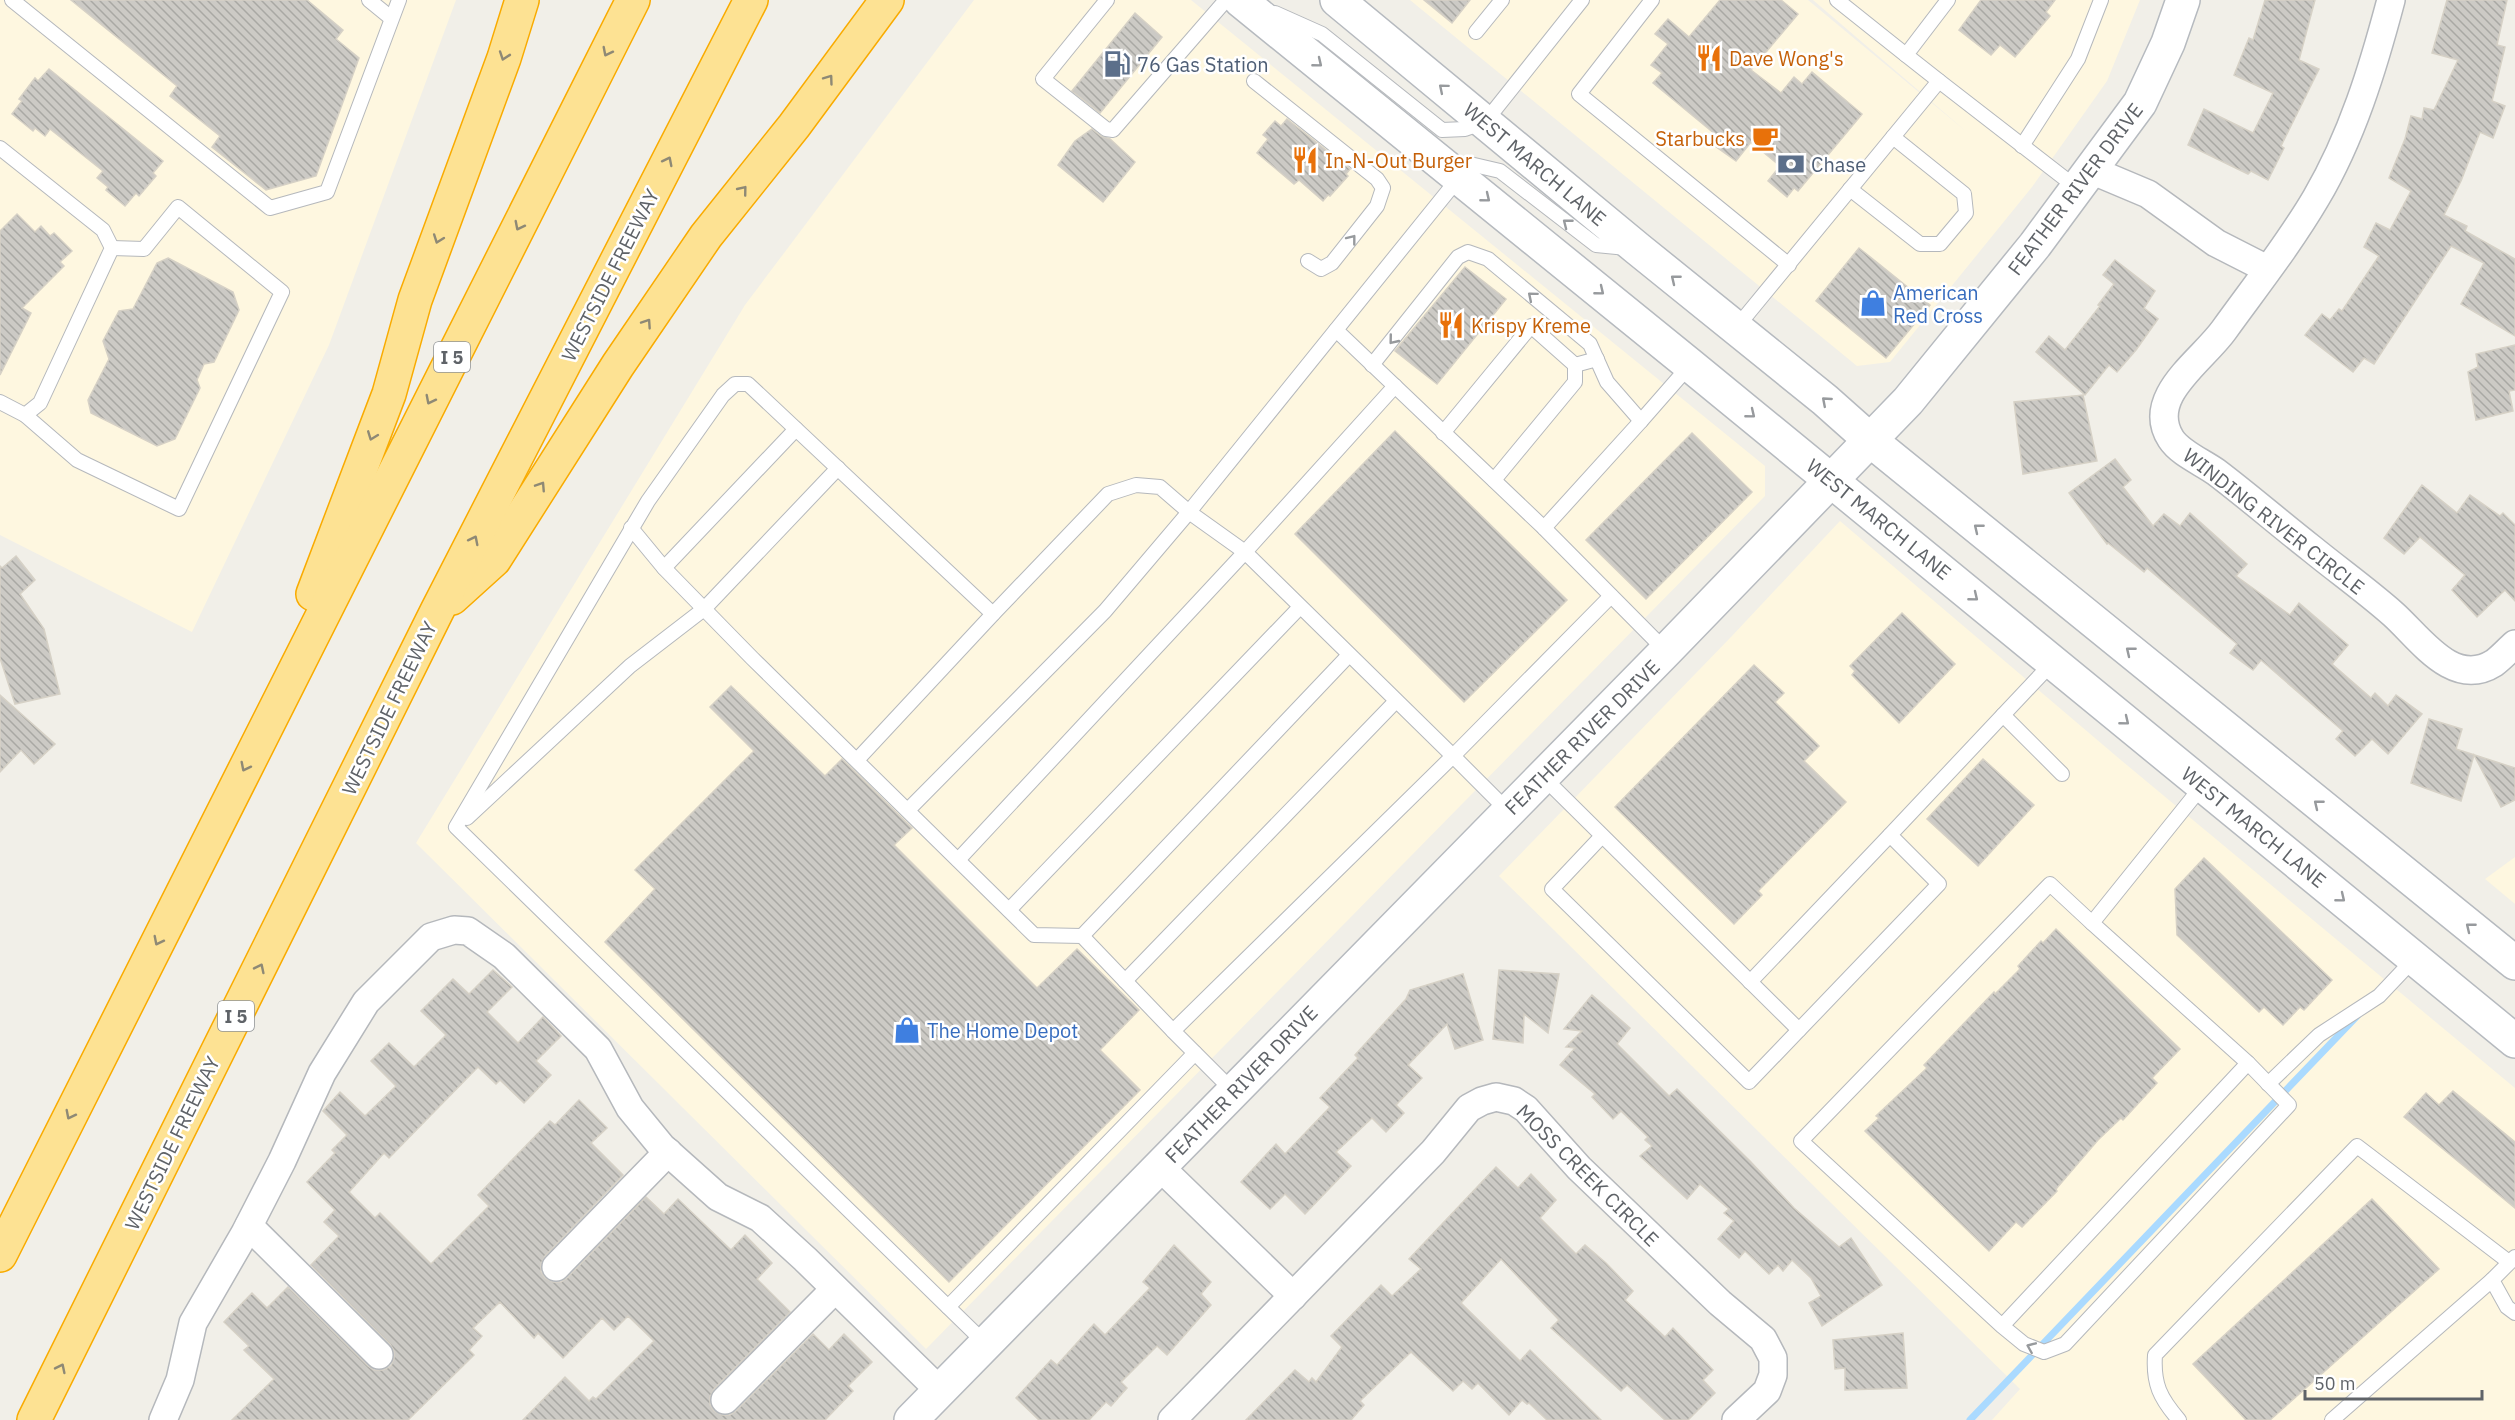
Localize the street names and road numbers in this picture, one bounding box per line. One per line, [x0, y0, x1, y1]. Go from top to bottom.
street label: WEST MARCH LANE [1458, 96, 1612, 232]
street label: FEATHER RIVER DRIVE [2001, 97, 2149, 281]
street label: WESTSIDE FREEWAY [555, 184, 665, 366]
road number: I 5 [434, 342, 470, 372]
street label: WINDING RIVER CIRCLE [2178, 442, 2370, 600]
street label: WEST MARCH LANE [1801, 452, 1957, 586]
street label: WESTSIDE FREEWAY [335, 617, 443, 799]
street label: FEATHER RIVER DRIVE [1498, 653, 1666, 821]
street label: WEST MARCH LANE [2176, 760, 2332, 894]
street label: FEATHER RIVER DRIVE [1159, 999, 1323, 1169]
road number: I 5 [218, 1001, 254, 1031]
street label: WESTSIDE FREEWAY [118, 1052, 226, 1234]
street label: MOSS CREEK CIRCLE [1511, 1098, 1665, 1252]

